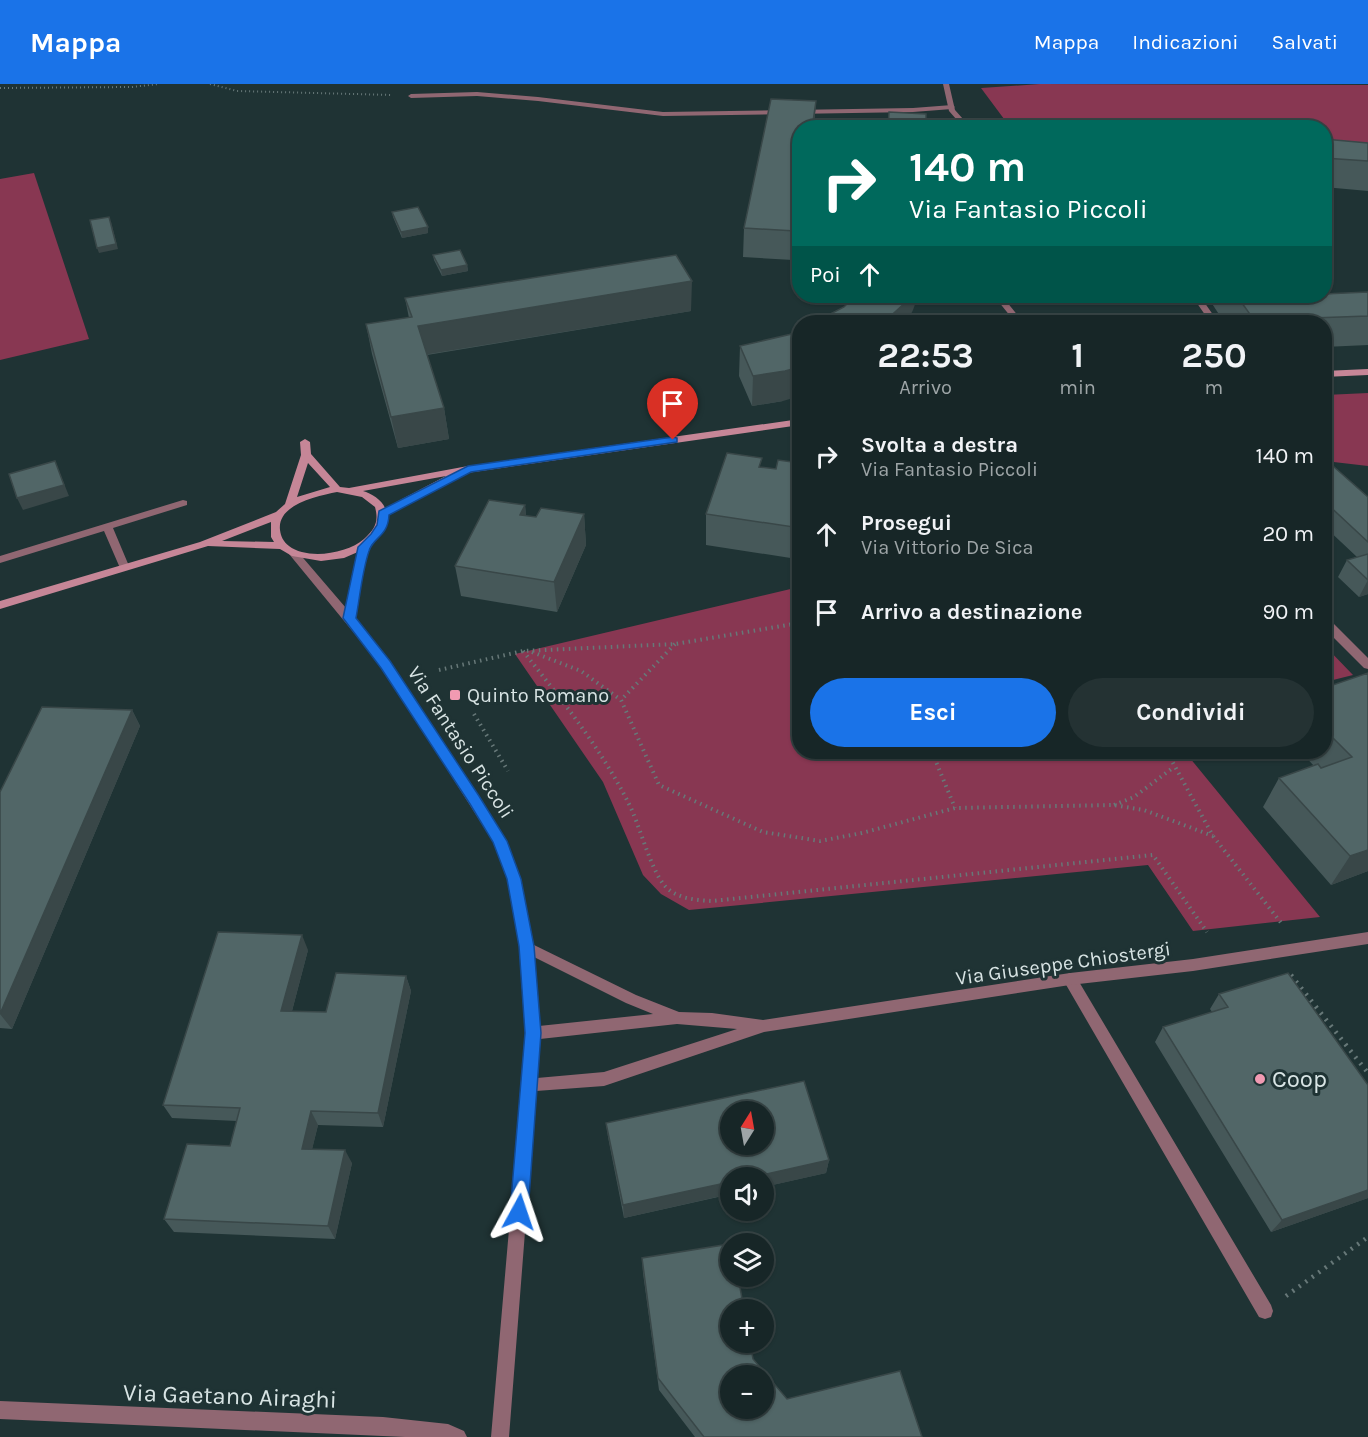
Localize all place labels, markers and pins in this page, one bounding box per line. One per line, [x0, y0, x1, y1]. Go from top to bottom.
pin [647, 378, 698, 440]
place label: Quinto Romano [467, 684, 609, 707]
marker: Quinto Romano [448, 688, 462, 702]
place label: Coop [1272, 1065, 1327, 1093]
marker: Coop [1253, 1072, 1267, 1086]

